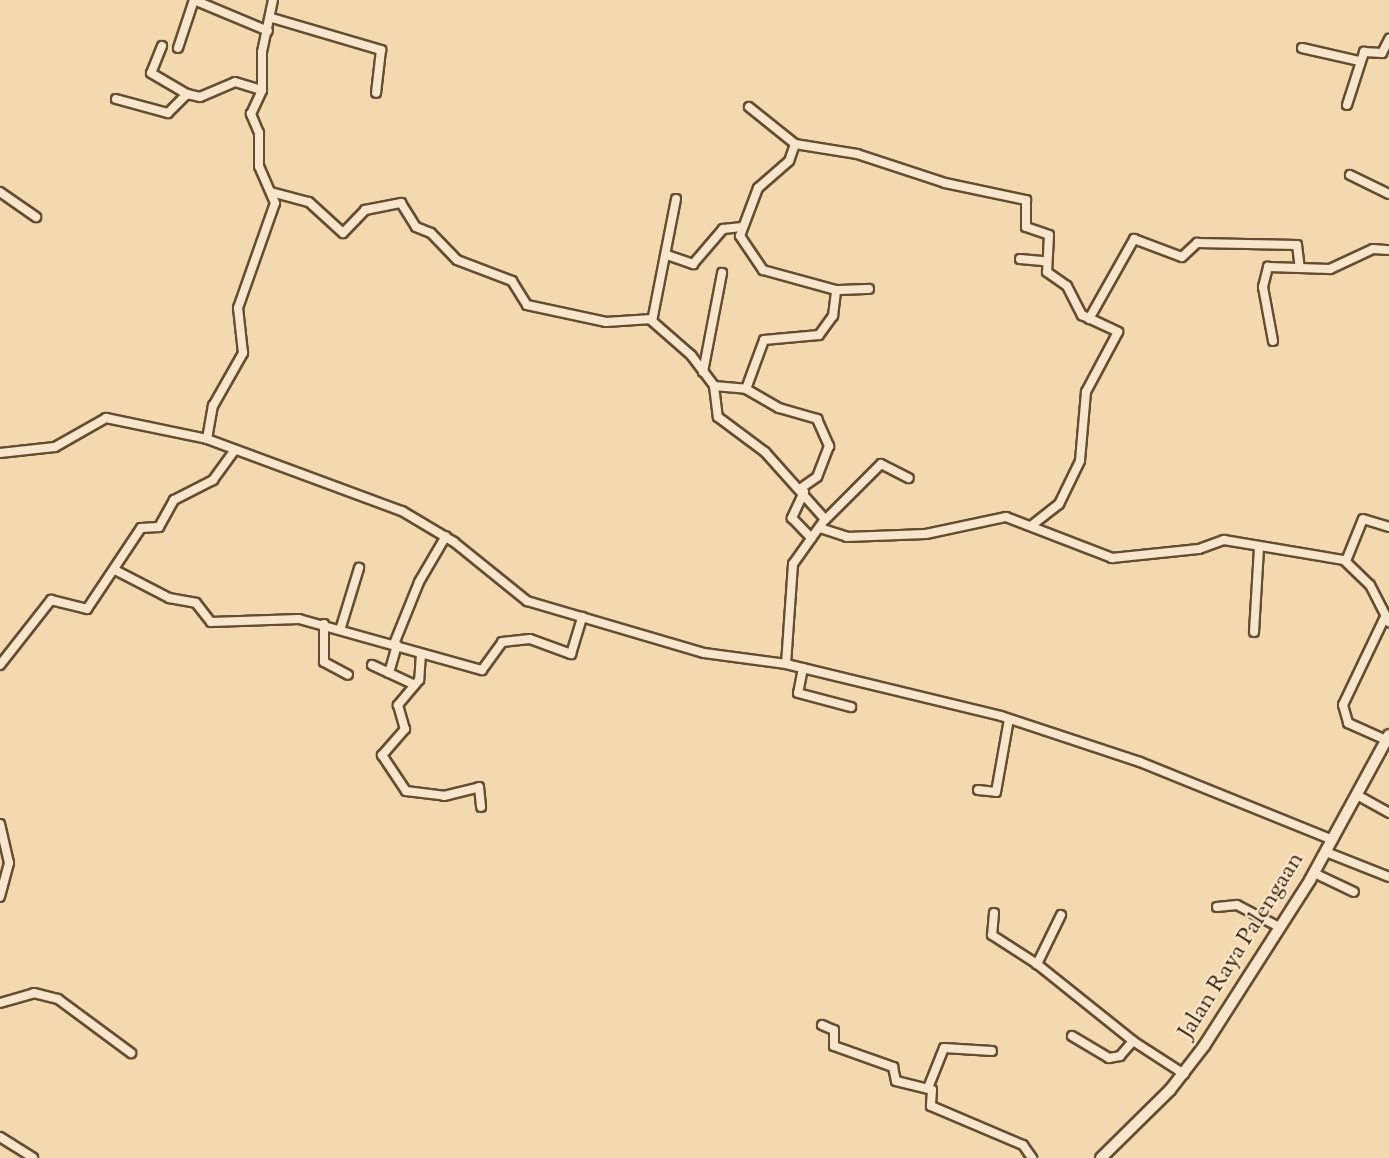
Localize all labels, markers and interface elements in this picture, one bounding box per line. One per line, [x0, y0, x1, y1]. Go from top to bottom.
street label: Jalan Raya Palengaan [1173, 847, 1311, 1045]

